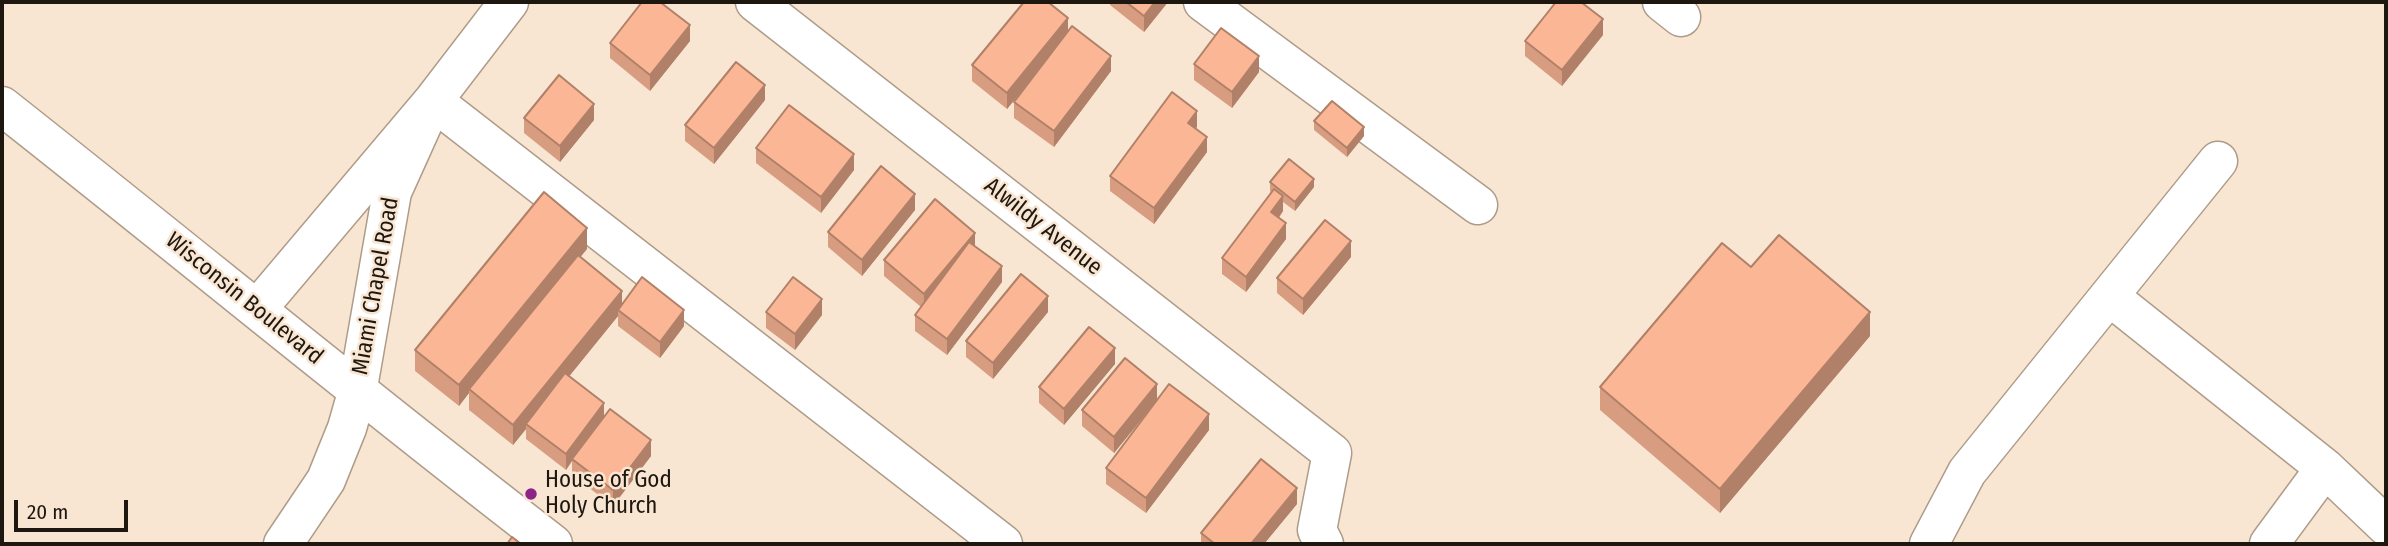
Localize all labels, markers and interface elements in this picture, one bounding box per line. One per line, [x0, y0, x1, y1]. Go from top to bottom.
street label: Alwildy Avenue [979, 172, 1107, 282]
street label: Miami Chapel Road [347, 195, 405, 377]
street label: Wisconsin Boulevard [160, 227, 328, 371]
place label: House of God Holy Church [545, 467, 672, 521]
scale bar [18, 486, 131, 530]
marker: House of God Holy Church [523, 486, 539, 502]
text: 20 m [27, 499, 68, 525]

